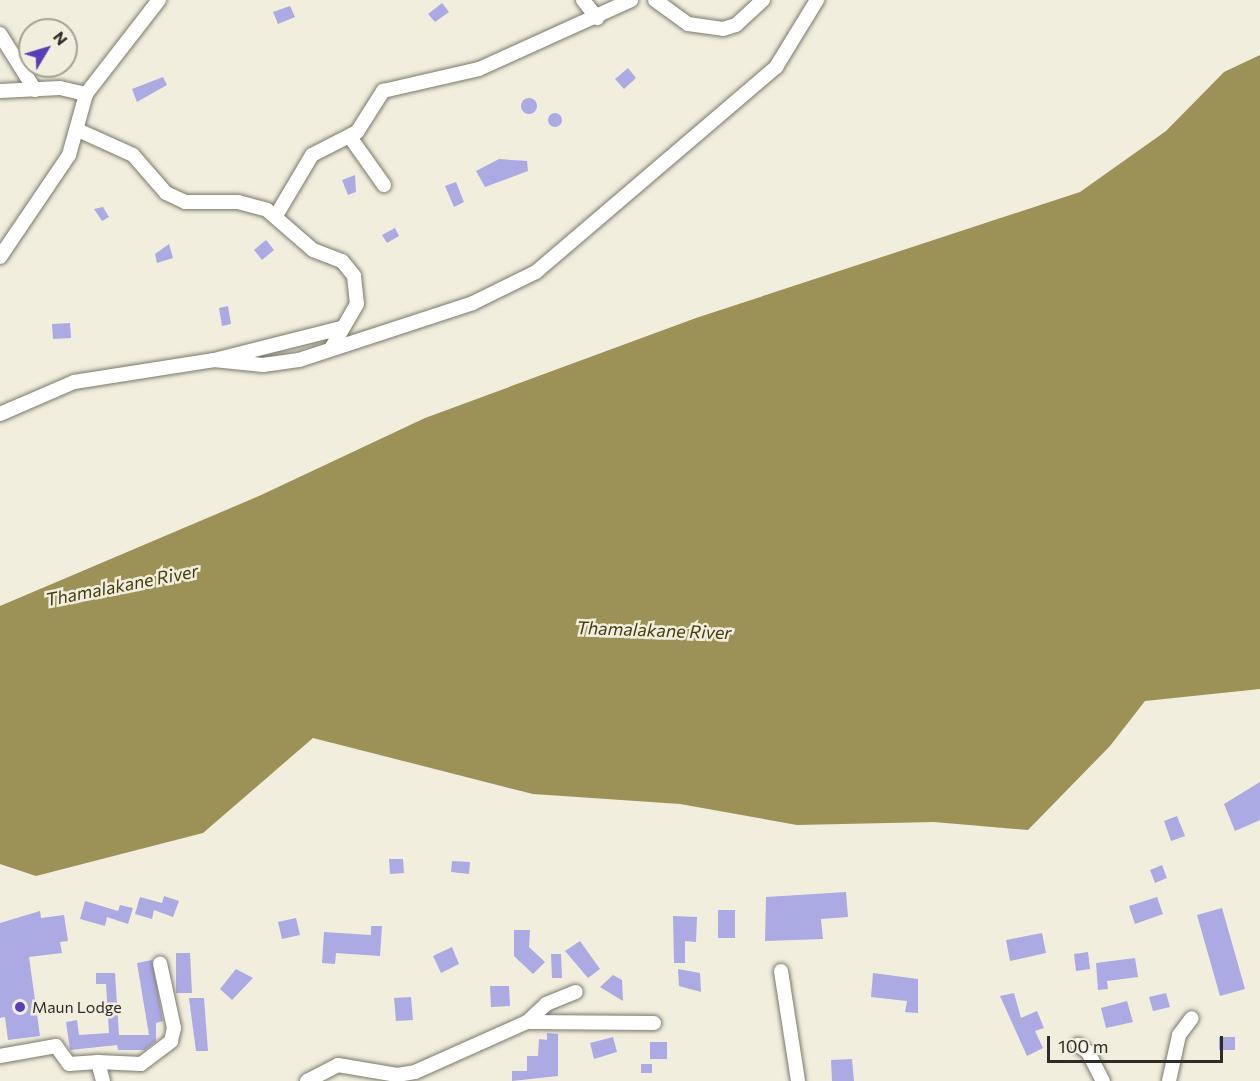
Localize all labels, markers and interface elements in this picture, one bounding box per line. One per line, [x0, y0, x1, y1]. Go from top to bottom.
north arrow [18, 18, 78, 78]
text: N [50, 27, 72, 48]
water label: Thamalakane River [44, 560, 200, 610]
water label: Thamalakane River [576, 616, 732, 644]
place label: Maun Lodge [32, 997, 122, 1017]
marker: Maun Lodge [13, 1000, 27, 1014]
scale bar [1050, 1024, 1226, 1062]
text: 100 m [1058, 1035, 1108, 1057]

